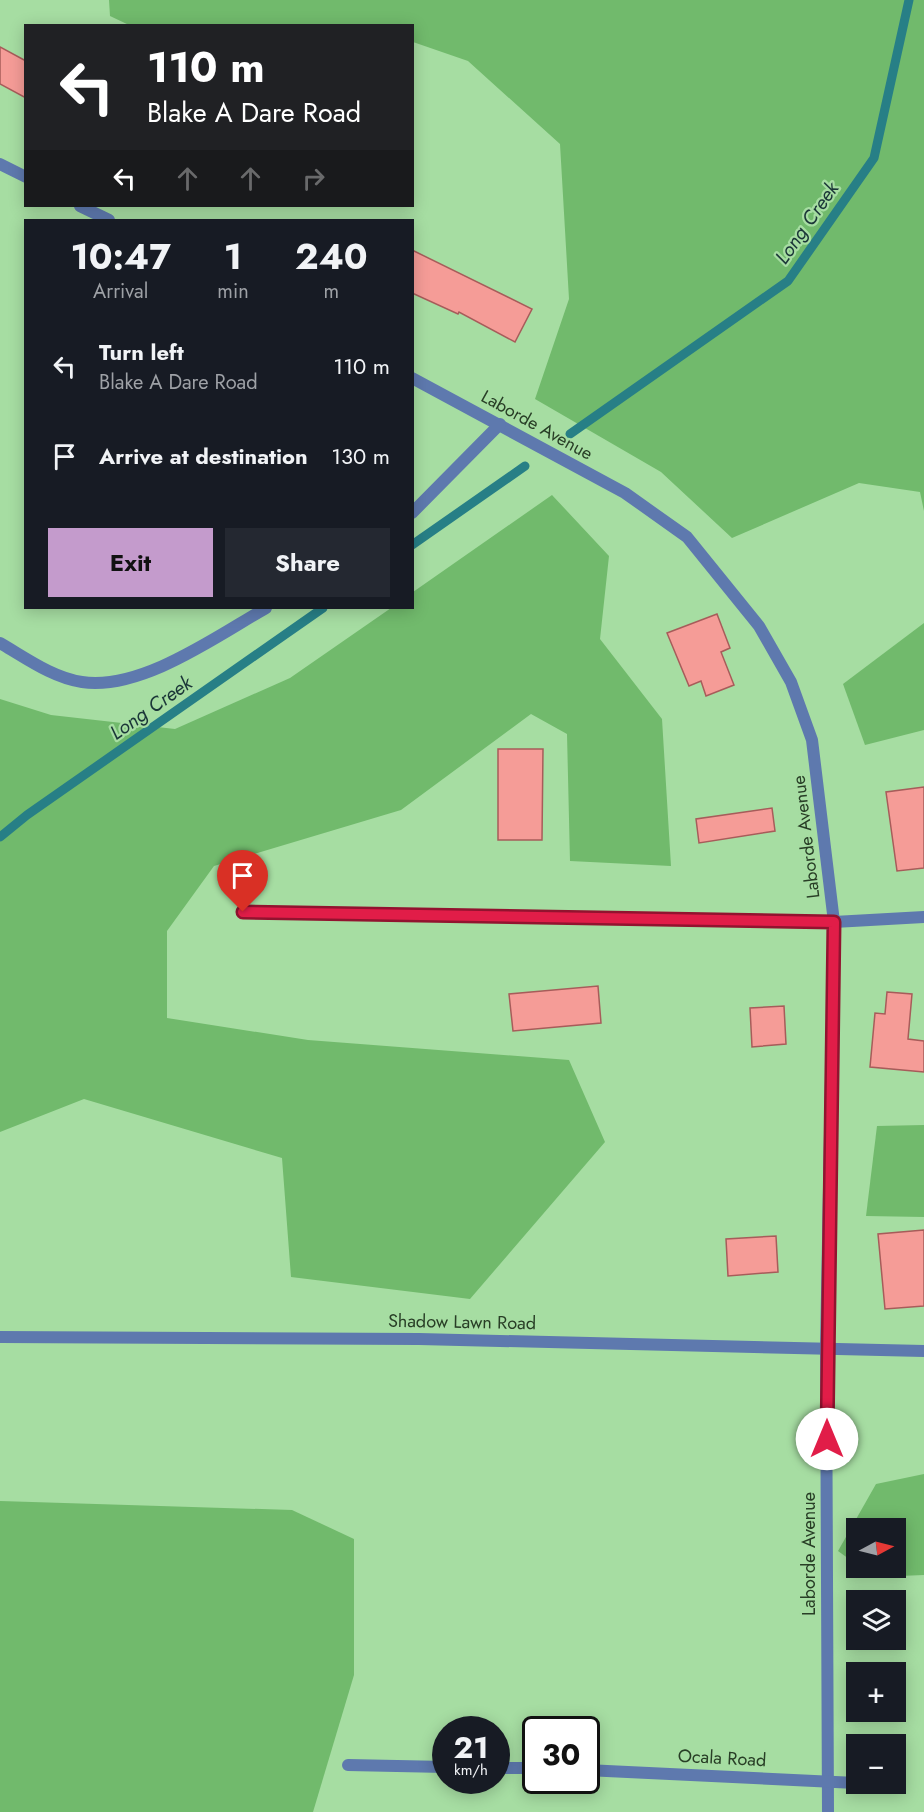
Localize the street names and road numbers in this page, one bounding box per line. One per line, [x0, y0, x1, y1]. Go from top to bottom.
street label: Laborde Avenue [476, 384, 598, 466]
street label: Laborde Avenue [786, 774, 826, 900]
street label: Shadow Lawn Road [388, 1308, 536, 1336]
street label: Laborde Avenue [796, 1492, 822, 1616]
street label: Ocala Road [677, 1743, 767, 1773]

